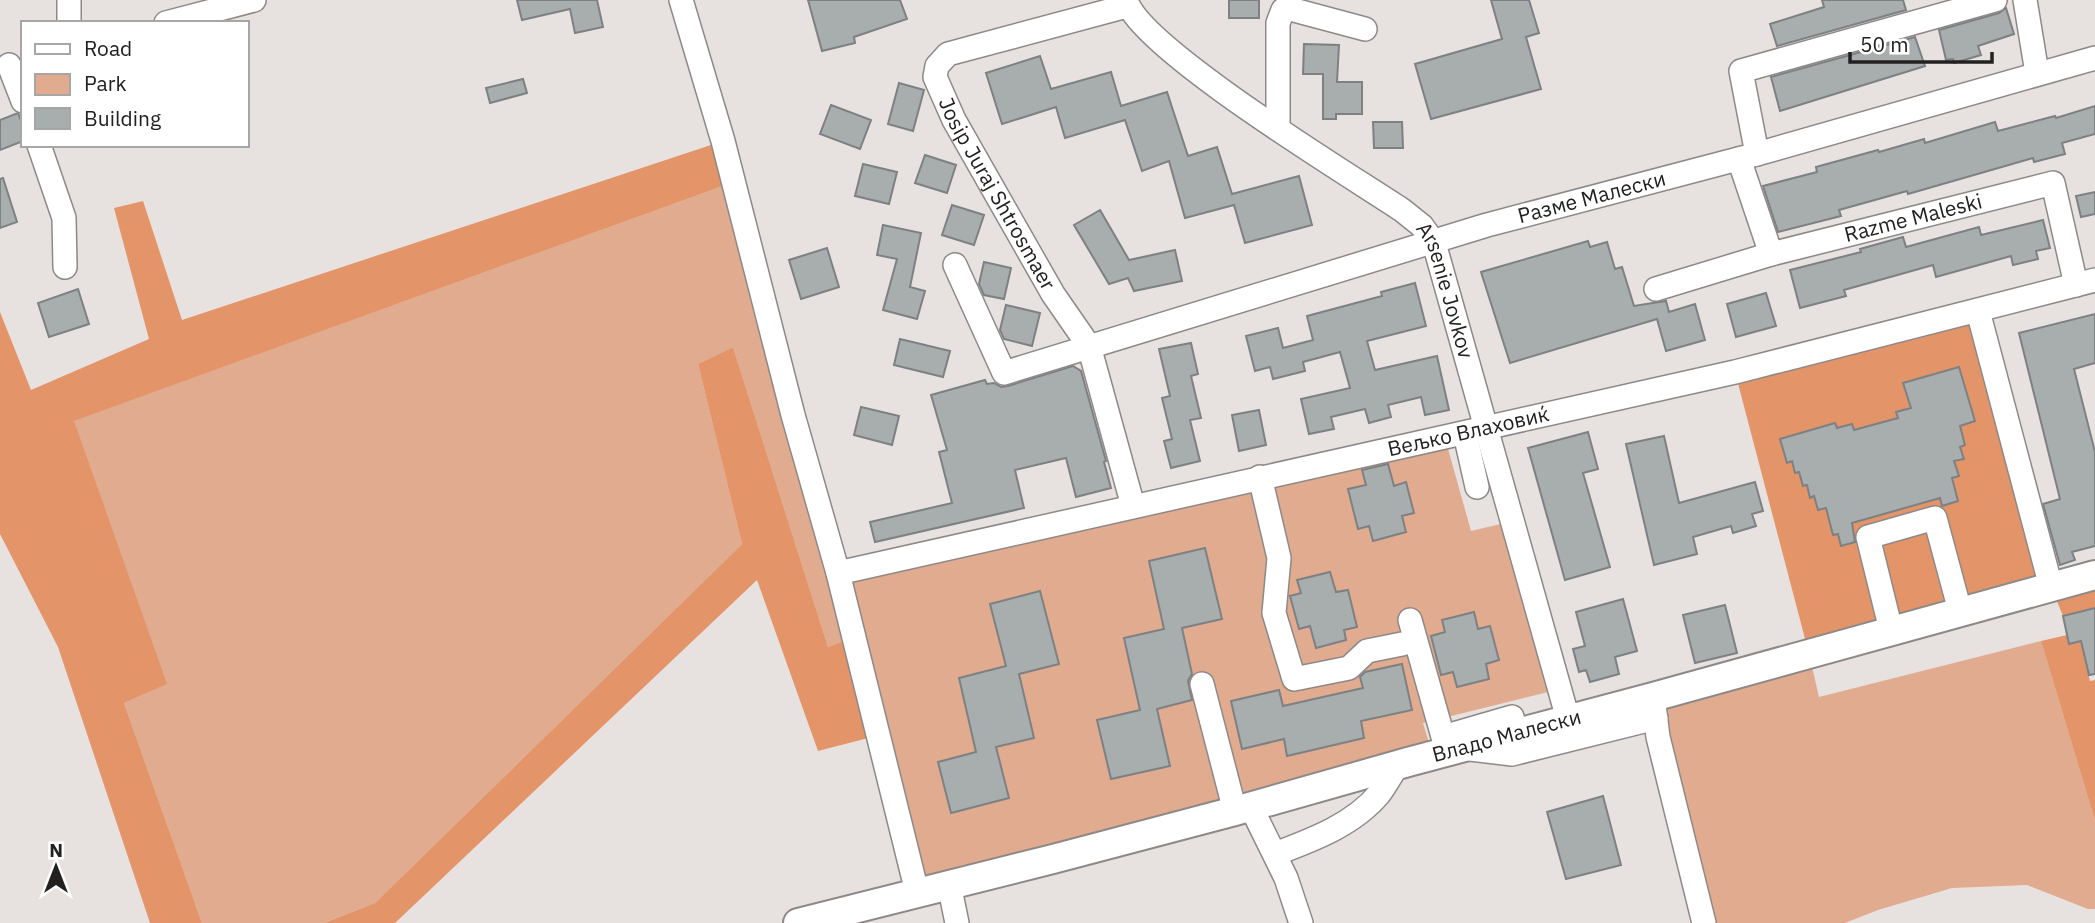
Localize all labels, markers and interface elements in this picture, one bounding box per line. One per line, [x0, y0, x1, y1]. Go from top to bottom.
legend [21, 21, 248, 147]
scale bar [1850, 21, 1992, 65]
text: 50 m [1860, 30, 1909, 58]
text: Road [84, 34, 132, 62]
text: Park [84, 69, 127, 97]
street label: Josip Juraj Shtrosmaer [933, 93, 1063, 295]
text: Building [84, 104, 161, 132]
street label: Разме Малески [1514, 164, 1668, 229]
street label: Razme Maleski [1841, 186, 1985, 248]
street label: Arsenie Jovkov [1410, 216, 1481, 361]
street label: Вељко Влаховиќ [1385, 399, 1552, 462]
street label: Владо Малески [1429, 702, 1584, 768]
north arrow [21, 832, 91, 902]
text: N [49, 838, 63, 862]

